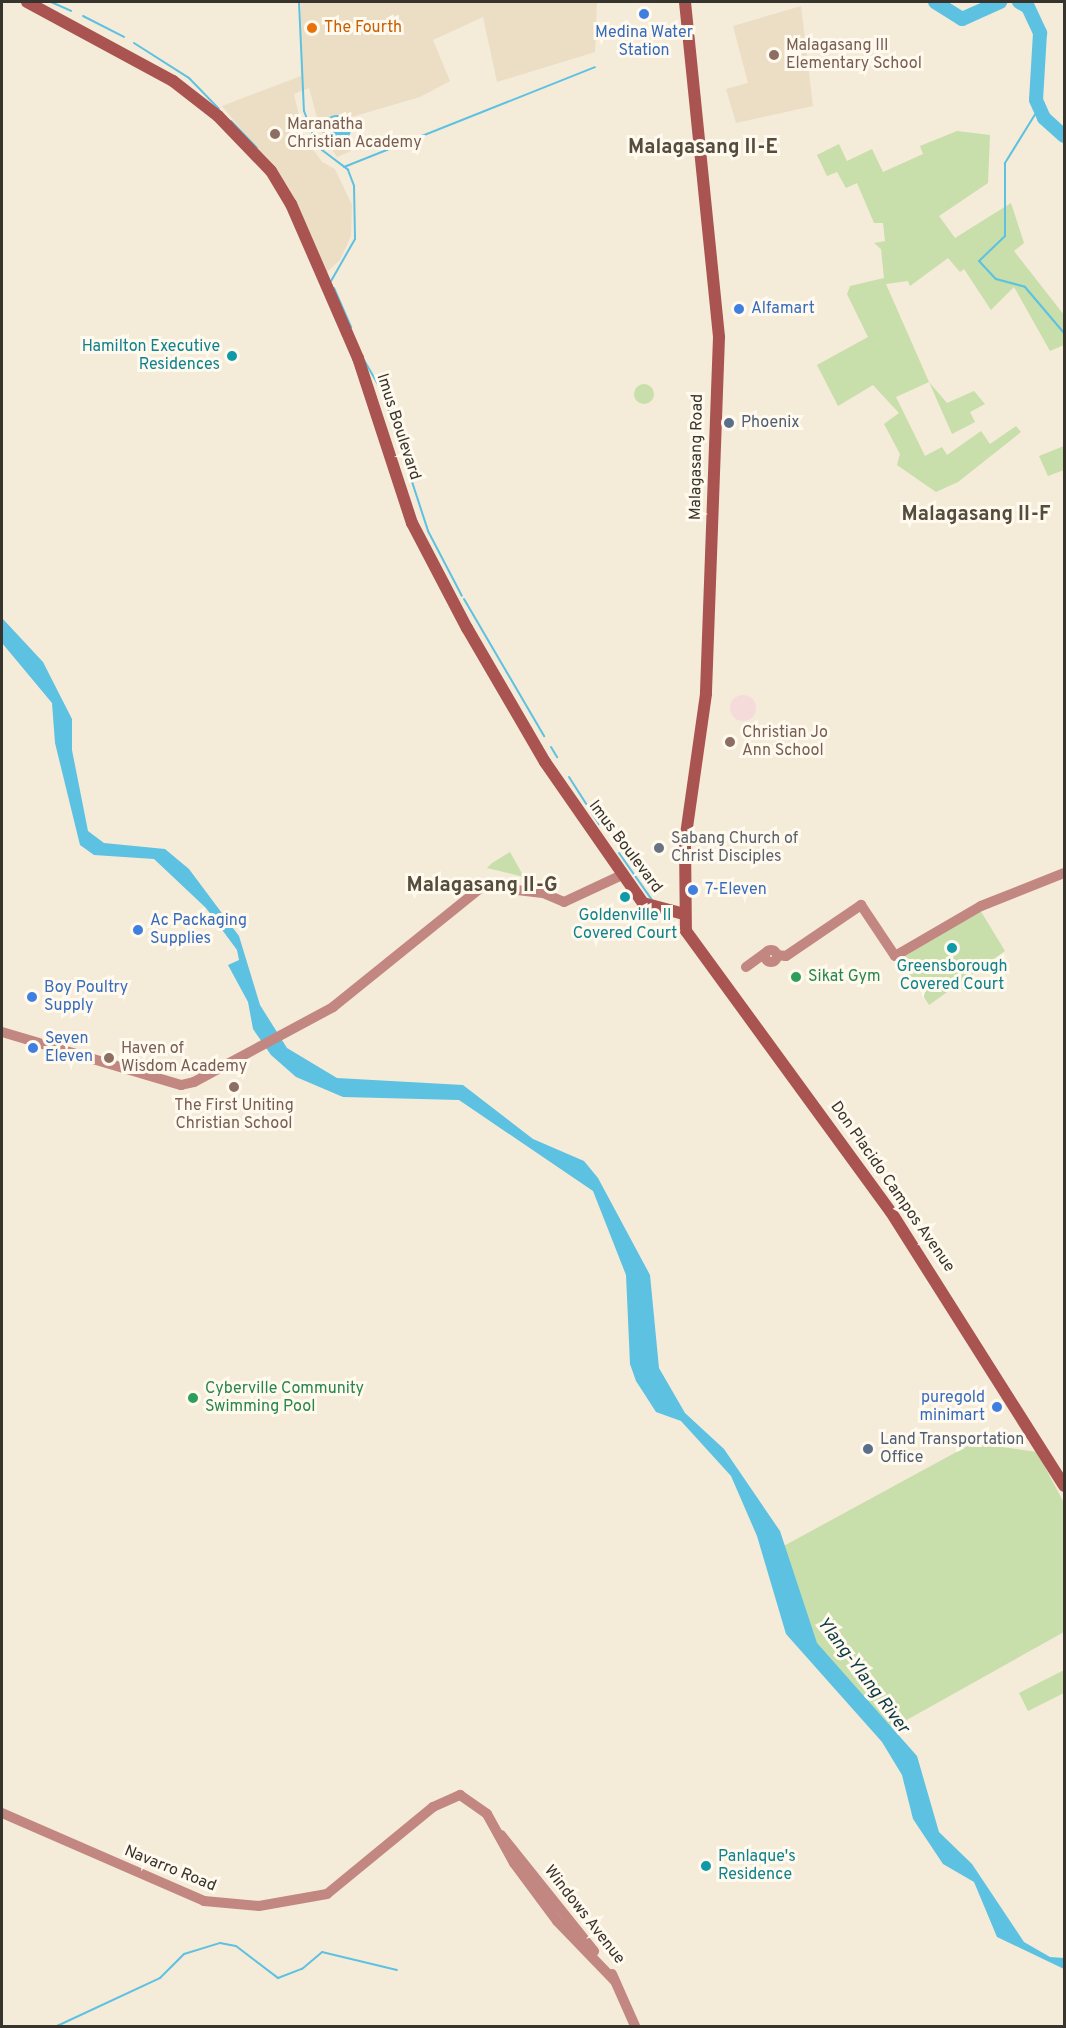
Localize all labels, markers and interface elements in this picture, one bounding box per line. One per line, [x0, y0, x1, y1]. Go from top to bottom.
marker: Medina Water Station [637, 7, 651, 21]
place label: The Fourth [324, 18, 402, 38]
marker: The Fourth [305, 21, 319, 35]
place label: Medina Water Station [595, 23, 693, 61]
place label: Malagasang III Elementary School [786, 36, 922, 74]
marker: Malagasang III Elementary School [767, 48, 781, 62]
place label: Maranatha Christian Academy [287, 115, 422, 153]
marker: Maranatha Christian Academy [268, 127, 282, 141]
district label: Malagasang II-E [628, 136, 778, 160]
place label: Alfamart [751, 299, 815, 319]
marker: Alfamart [732, 302, 746, 316]
place label: Hamilton Executive Residences [82, 337, 220, 375]
marker: Hamilton Executive Residences [225, 349, 239, 363]
street label: Imus Boulevard [372, 371, 424, 483]
street label: Malagasang Road [686, 394, 708, 520]
place label: Phoenix [741, 413, 800, 433]
marker: Phoenix [722, 416, 736, 430]
district label: Malagasang II-F [902, 503, 1050, 527]
place label: Christian Jo Ann School [742, 723, 828, 761]
marker: Christian Jo Ann School [723, 735, 737, 749]
street label: Imus Boulevard [584, 797, 666, 897]
place label: Sabang Church of Christ Disciples [671, 829, 798, 867]
marker: Sabang Church of Christ Disciples [652, 841, 666, 855]
district label: Malagasang II-G [406, 874, 558, 898]
place label: 7-Eleven [705, 880, 767, 900]
marker: 7-Eleven [686, 883, 700, 897]
marker: Goldenville II Covered Court [618, 890, 632, 904]
place label: Goldenville II Covered Court [573, 906, 677, 944]
place label: Ac Packaging Supplies [150, 911, 247, 949]
marker: Ac Packaging Supplies [131, 923, 145, 937]
marker: Greensborough Covered Court [945, 941, 959, 955]
place label: Greensborough Covered Court [897, 957, 1007, 995]
place label: Sikat Gym [808, 967, 881, 987]
marker: Sikat Gym [789, 970, 803, 984]
place label: Boy Poultry Supply [44, 978, 128, 1016]
marker: Boy Poultry Supply [25, 990, 39, 1004]
place label: Seven Eleven [45, 1029, 93, 1067]
place label: Haven of Wisdom Academy [121, 1039, 248, 1077]
marker: Seven Eleven [26, 1041, 40, 1055]
marker: Haven of Wisdom Academy [102, 1051, 116, 1065]
marker: The First Uniting Christian School [227, 1080, 241, 1094]
place label: The First Uniting Christian School [174, 1096, 294, 1134]
street label: Don Placido Campos Avenue [825, 1098, 959, 1276]
place label: Cyberville Community Swimming Pool [205, 1379, 364, 1417]
place label: puregold minimart [920, 1388, 985, 1426]
marker: Cyberville Community Swimming Pool [186, 1391, 200, 1405]
marker: puregold minimart [990, 1400, 1004, 1414]
place label: Land Transportation Office [880, 1430, 1025, 1468]
marker: Land Transportation Office [861, 1442, 875, 1456]
water label: Ylang-Ylang River [811, 1613, 913, 1739]
street label: Navarro Road [121, 1842, 219, 1896]
place label: Panlaque's Residence [718, 1847, 796, 1885]
marker: Panlaque's Residence [699, 1859, 713, 1873]
street label: Windows Avenue [539, 1862, 629, 1968]

